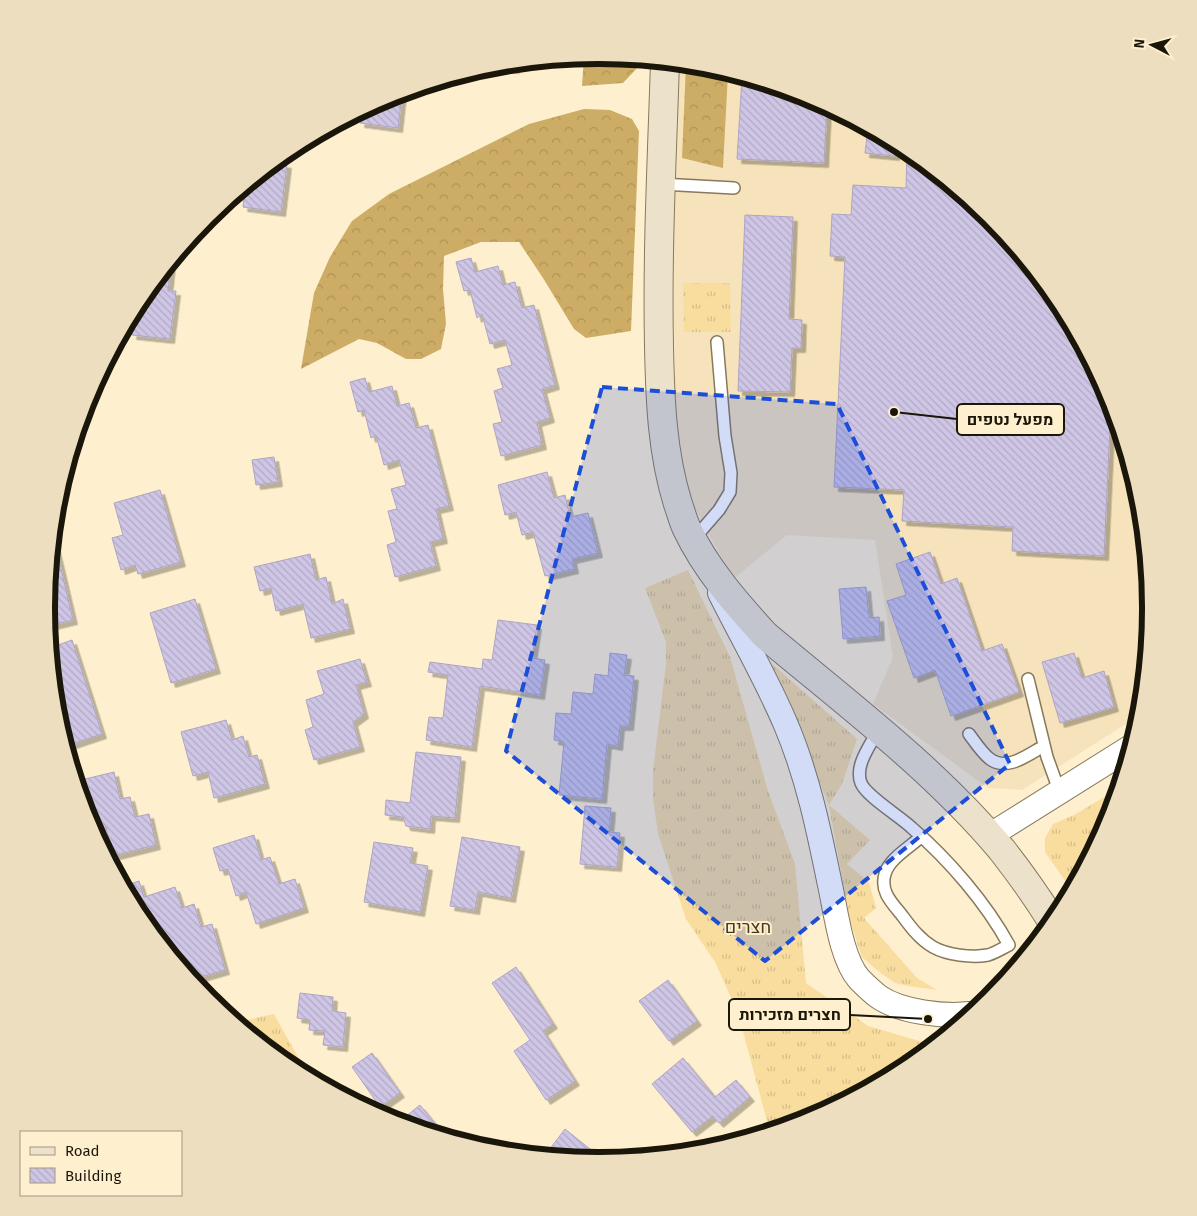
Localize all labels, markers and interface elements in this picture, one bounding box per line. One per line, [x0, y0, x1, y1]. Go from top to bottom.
north arrow [1127, 20, 1177, 70]
text: N [1131, 38, 1149, 49]
callout: מפעל נטפים [957, 404, 1064, 435]
text: מפעל נטפים [967, 410, 1053, 429]
district label: חצרים [725, 916, 771, 938]
callout: חצרים מזכירות [729, 999, 850, 1030]
text: חצרים מזכירות [739, 1005, 841, 1024]
legend [20, 1131, 182, 1196]
text: Road [65, 1142, 100, 1160]
text: Building [65, 1167, 121, 1185]

